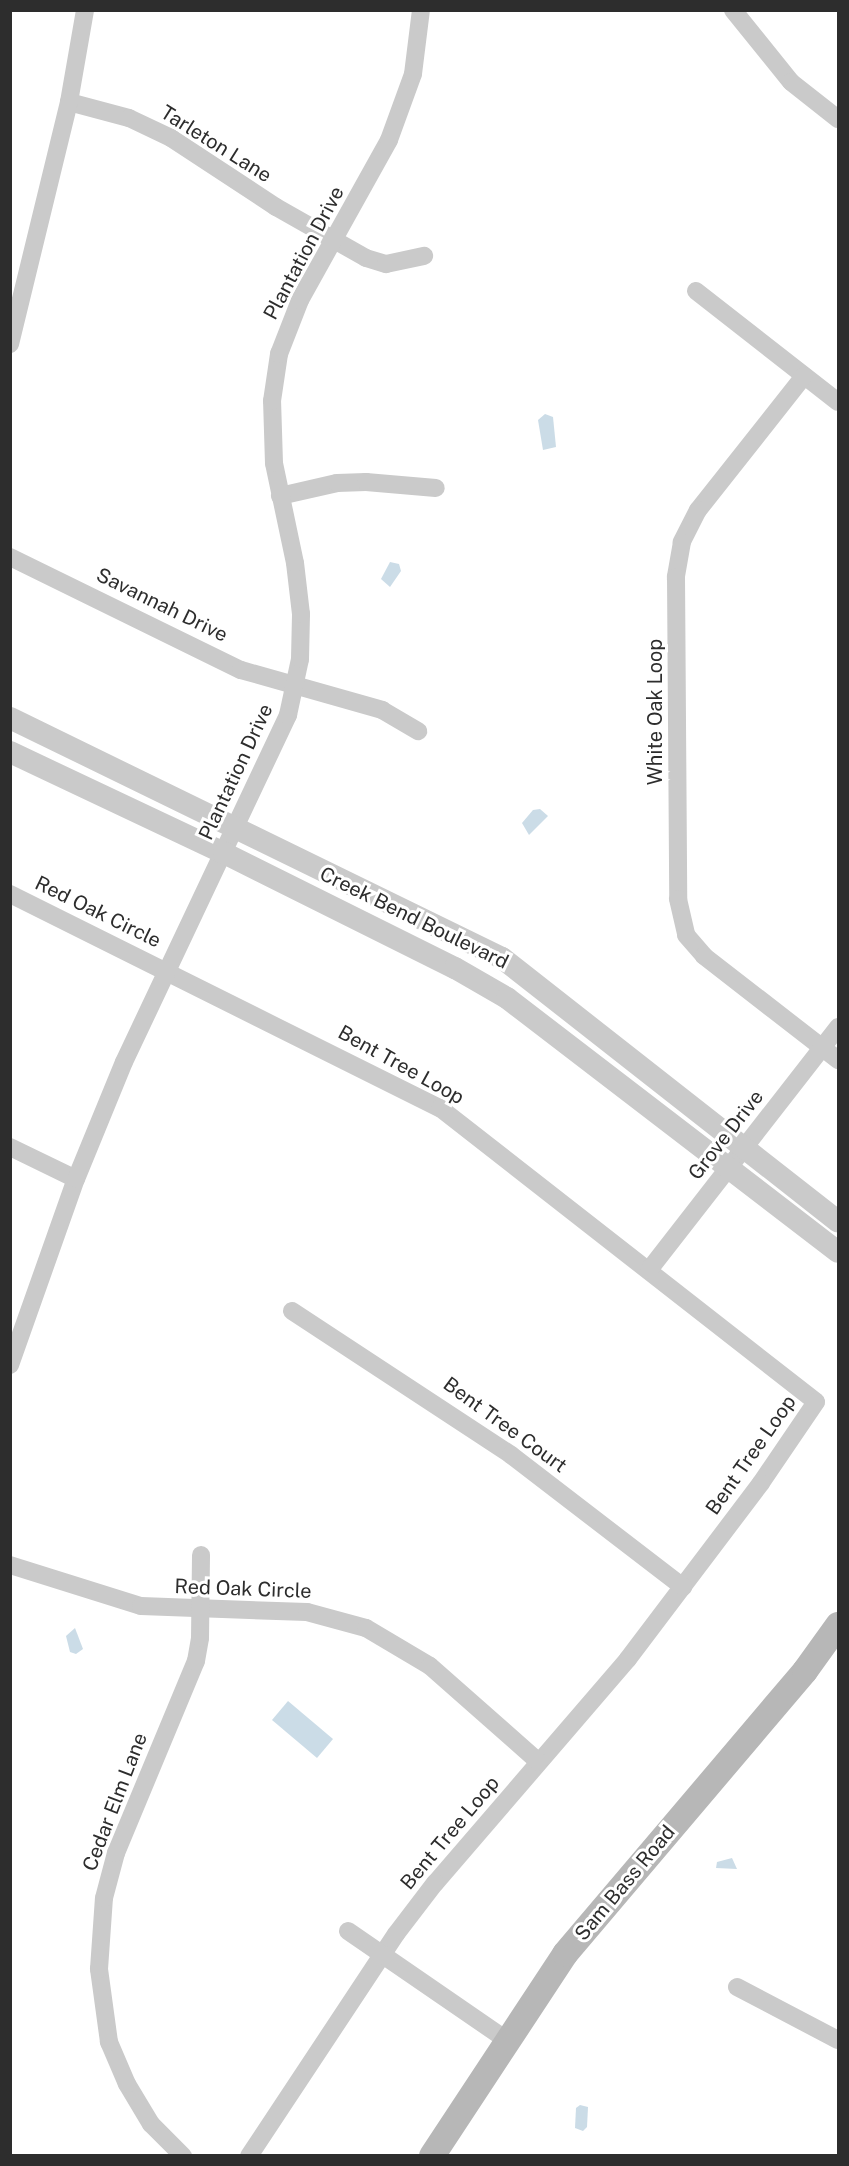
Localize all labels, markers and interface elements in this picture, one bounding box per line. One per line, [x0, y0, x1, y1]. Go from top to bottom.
street label: Tarleton Lane [156, 100, 276, 188]
street label: Plantation Drive [259, 182, 349, 324]
street label: Savannah Drive [92, 563, 232, 647]
street label: White Oak Loop [643, 639, 667, 785]
street label: Plantation Drive [194, 700, 278, 844]
street label: Creek Bend Boulevard [316, 862, 512, 974]
street label: Red Oak Circle [31, 871, 165, 953]
street label: Bent Tree Loop [334, 1020, 468, 1110]
street label: Grove Drive [683, 1085, 769, 1185]
street label: Bent Tree Court [438, 1372, 572, 1478]
street label: Bent Tree Loop [701, 1391, 801, 1519]
street label: Red Oak Circle [174, 1575, 312, 1603]
street label: Cedar Elm Lane [78, 1729, 152, 1875]
street label: Bent Tree Loop [396, 1771, 504, 1895]
street label: Sam Bass Road [570, 1820, 680, 1946]

